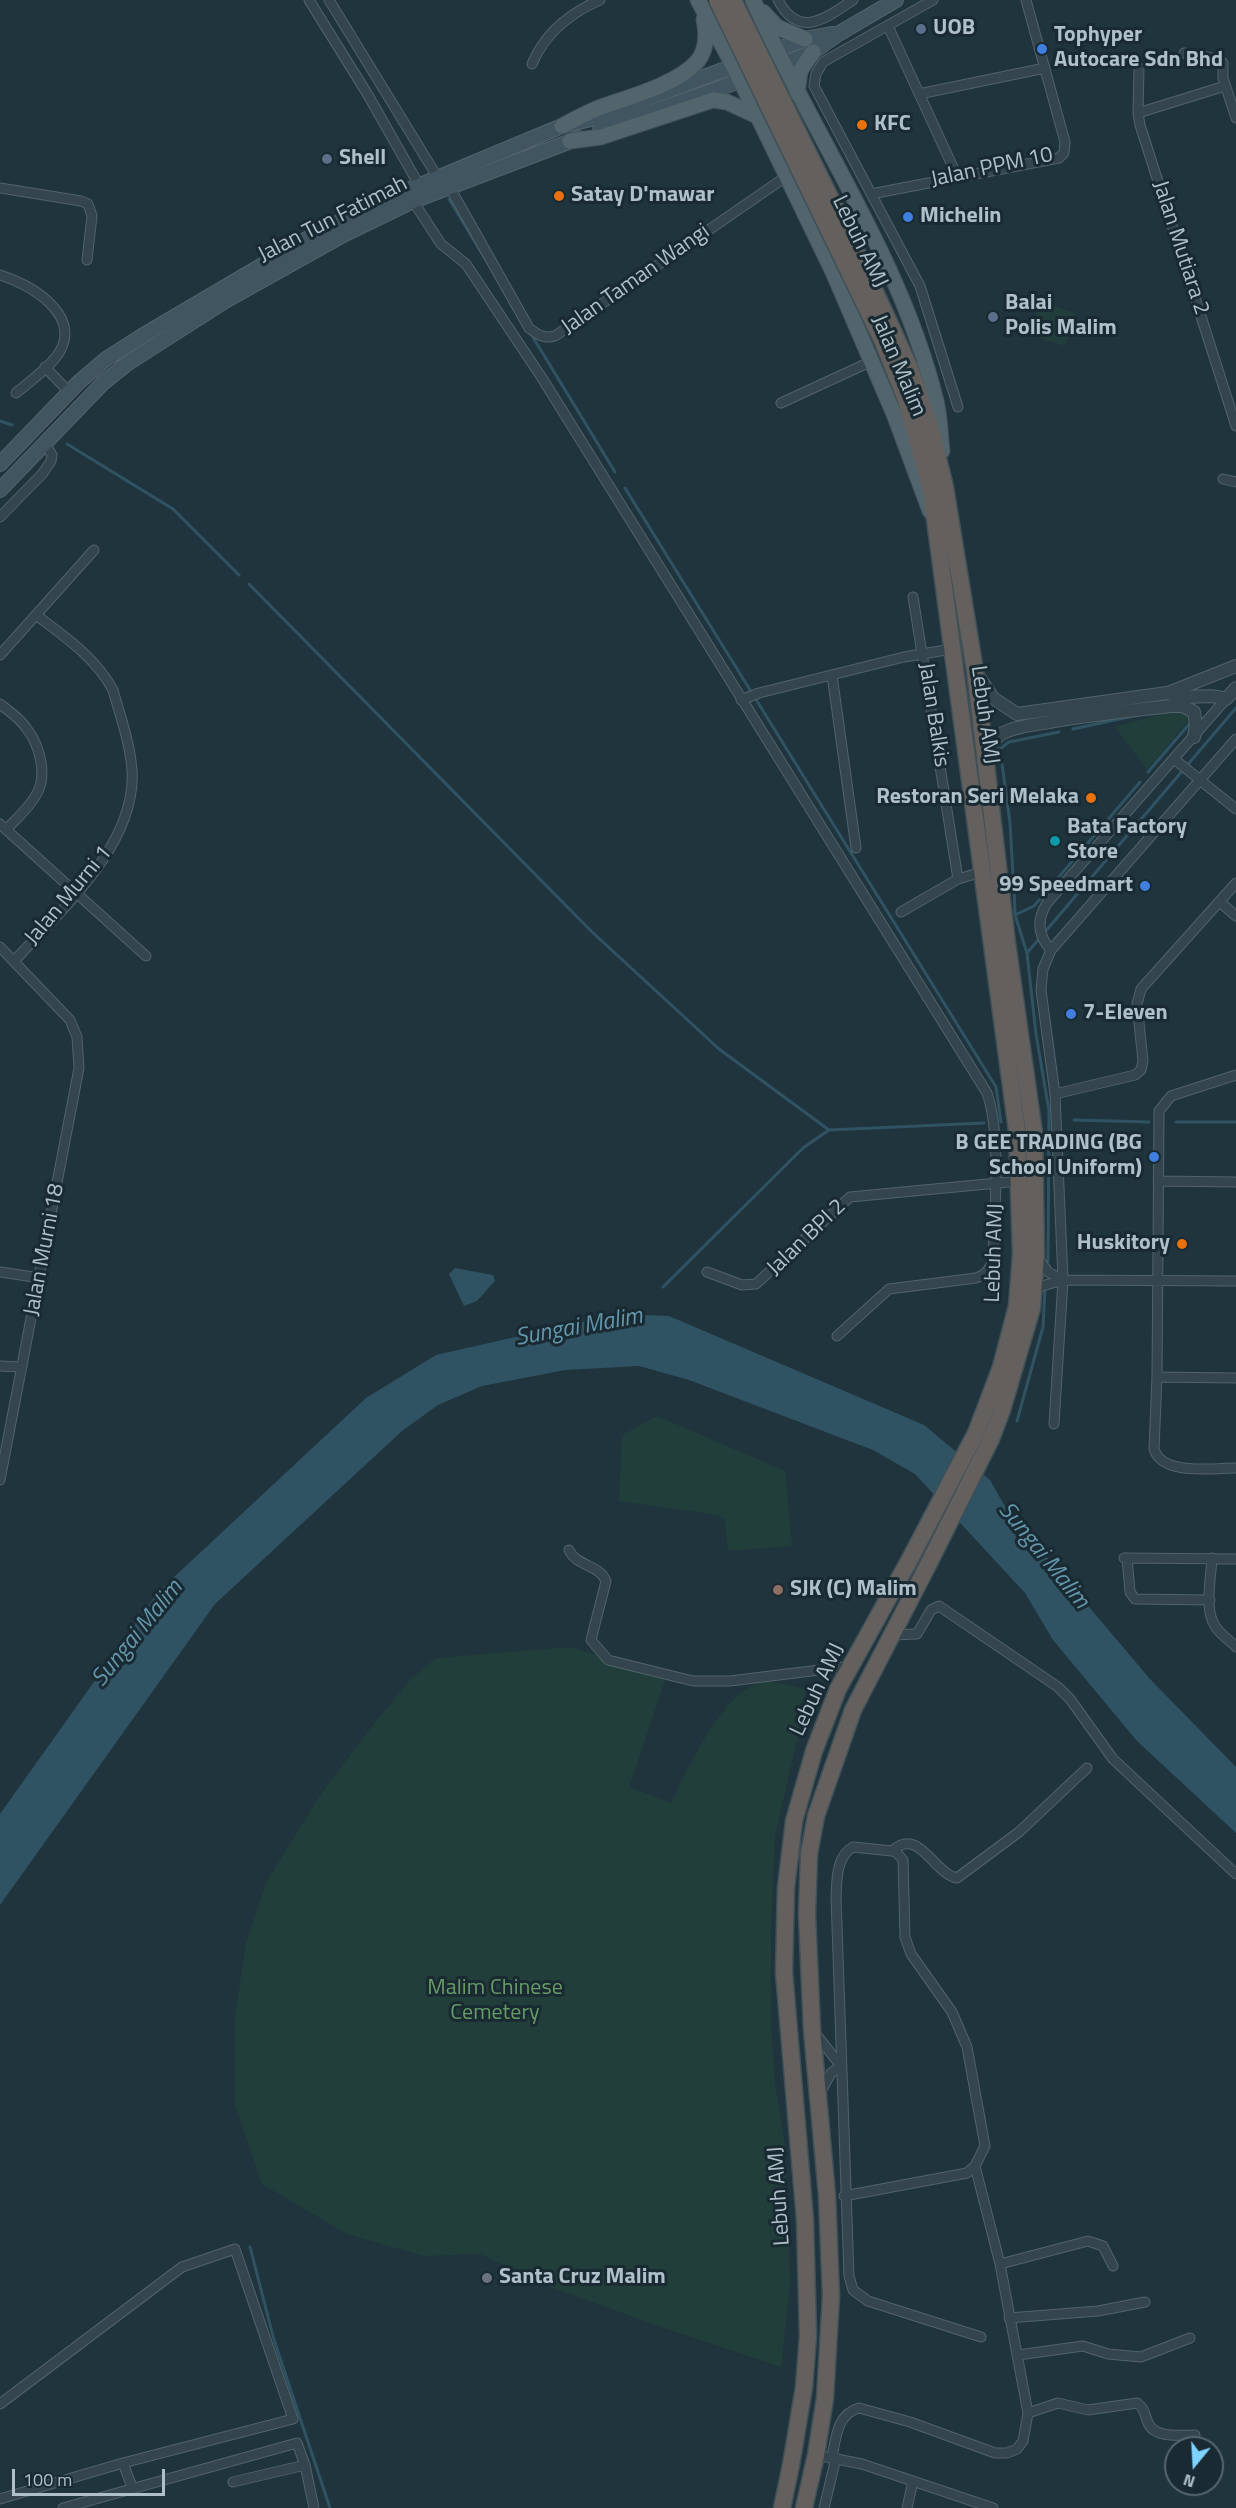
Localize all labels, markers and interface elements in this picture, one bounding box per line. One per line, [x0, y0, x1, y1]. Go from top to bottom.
place label: UOB [933, 16, 975, 42]
marker: UOB [914, 22, 928, 36]
place label: Tophyper Autocare Sdn Bhd [1054, 23, 1223, 74]
marker: Tophyper Autocare Sdn Bhd [1035, 42, 1049, 56]
place label: KFC [874, 112, 911, 138]
marker: KFC [855, 118, 869, 132]
street label: Jalan PPM 10 [929, 142, 1055, 194]
place label: Shell [339, 146, 386, 172]
marker: Shell [320, 152, 334, 166]
street label: Jalan Tun Fatimah [254, 171, 412, 269]
street label: Jalan Mutiara 2 [1146, 178, 1214, 318]
place label: Satay D'mawar [571, 183, 714, 209]
marker: Satay D'mawar [552, 189, 566, 203]
street label: Lebuh AMJ [825, 192, 893, 292]
place label: Michelin [920, 204, 1002, 230]
marker: Michelin [901, 210, 915, 224]
street label: Jalan Taman Wangi [557, 219, 715, 341]
place label: Balai Polis Malim [1005, 291, 1117, 342]
marker: Balai Polis Malim [986, 310, 1000, 324]
street label: Jalan Malim [865, 311, 931, 421]
street label: Jalan Balkis [912, 661, 954, 769]
street label: Lebuh AMJ [964, 664, 1004, 766]
place label: Restoran Seri Melaka [876, 785, 1079, 811]
marker: Restoran Seri Melaka [1084, 791, 1098, 805]
place label: Bata Factory Store [1067, 815, 1187, 866]
marker: Bata Factory Store [1048, 834, 1062, 848]
street label: Jalan Murni 1 [20, 841, 118, 951]
place label: 99 Speedmart [999, 873, 1133, 899]
marker: 99 Speedmart [1138, 879, 1152, 893]
place label: 7-Eleven [1083, 1001, 1168, 1027]
marker: 7-Eleven [1064, 1007, 1078, 1021]
place label: B GEE TRADING (BG School Uniform) [955, 1131, 1142, 1182]
marker: B GEE TRADING (BG School Uniform) [1147, 1150, 1161, 1164]
street label: Jalan Murni 18 [19, 1182, 71, 1318]
street label: Jalan BPI 2 [762, 1194, 852, 1282]
street label: Lebuh AMJ [980, 1203, 1010, 1303]
place label: Huskitory [1077, 1231, 1170, 1257]
marker: Huskitory [1175, 1237, 1189, 1251]
water label: Sungai Malim [513, 1303, 645, 1353]
water label: Sungai Malim [991, 1497, 1095, 1615]
water label: Sungai Malim [86, 1575, 190, 1693]
place label: SJK (C) Malim [790, 1577, 917, 1603]
marker: SJK (C) Malim [771, 1583, 785, 1597]
street label: Lebuh AMJ [785, 1639, 851, 1741]
park label: Malim Chinese Cemetery [427, 1976, 563, 2028]
street label: Lebuh AMJ [763, 2146, 797, 2246]
place label: Santa Cruz Malim [499, 2265, 666, 2291]
marker: Santa Cruz Malim [480, 2271, 494, 2285]
north arrow [1164, 2436, 1224, 2496]
scale bar [15, 2457, 168, 2495]
text: 100 m [23, 2466, 72, 2493]
text: N [1180, 2468, 1198, 2494]

